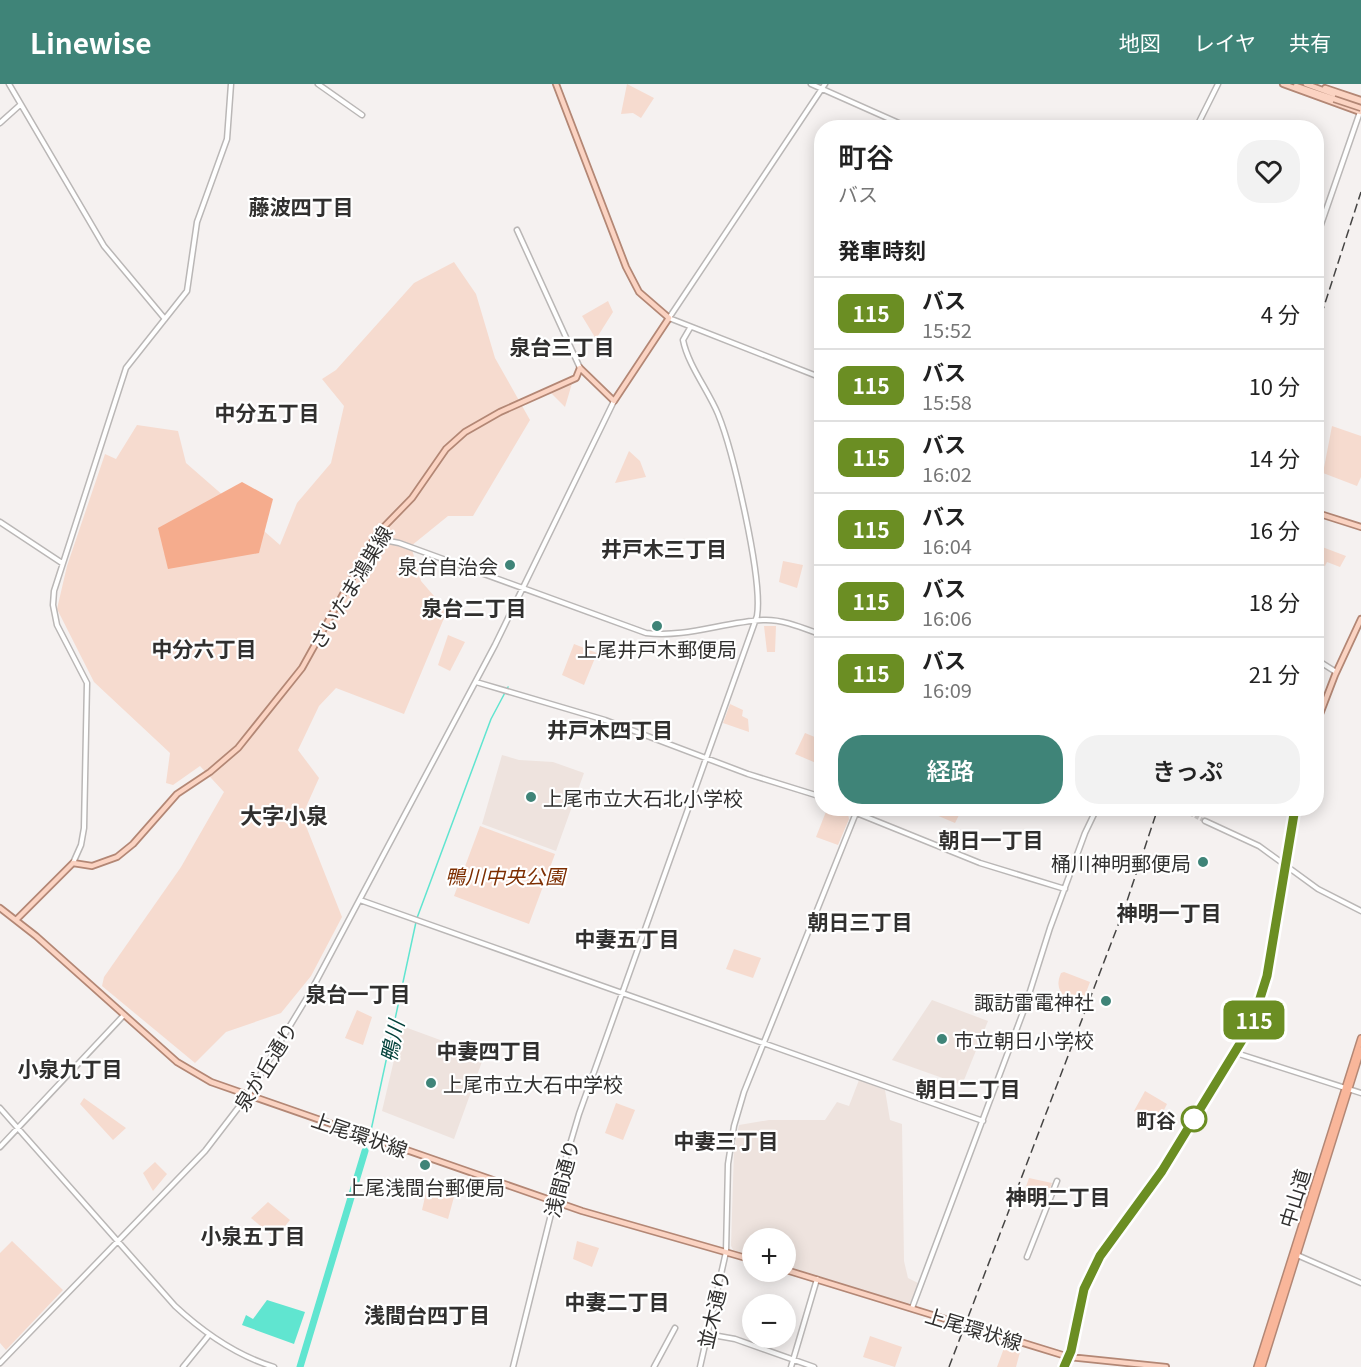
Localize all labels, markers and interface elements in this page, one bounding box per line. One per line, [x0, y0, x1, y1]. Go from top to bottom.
text: Linewise [30, 22, 151, 62]
text: 地図 [1119, 27, 1161, 57]
text: レイヤ [1194, 27, 1256, 57]
text: 共有 [1289, 27, 1331, 57]
text: 町谷 [838, 136, 894, 176]
button: heart [1237, 140, 1300, 203]
text: バス [838, 179, 878, 208]
district label: 藤波四丁目 [249, 191, 354, 221]
text: 発車時刻 [838, 233, 926, 265]
text: バス [922, 283, 966, 315]
text: 4 分 [1261, 297, 1300, 329]
text: 115 [852, 298, 890, 328]
text: 15:52 [922, 315, 972, 344]
district label: 泉台三丁目 [510, 331, 615, 361]
text: バス [922, 355, 966, 387]
text: 10 分 [1249, 369, 1300, 401]
text: 115 [852, 370, 890, 400]
text: 15:58 [922, 387, 972, 416]
district label: 中分五丁目 [215, 397, 320, 427]
text: バス [922, 427, 966, 459]
text: 14 分 [1249, 441, 1300, 473]
text: 115 [852, 442, 890, 472]
text: 16:02 [922, 459, 972, 488]
text: バス [922, 499, 966, 531]
text: 16 分 [1249, 513, 1300, 545]
text: 115 [852, 514, 890, 544]
street label: さいたま鴻巣線 [302, 520, 398, 654]
text: 16:04 [922, 531, 972, 560]
district label: 井戸木三丁目 [601, 533, 727, 563]
place label: 泉台自治会 [398, 551, 498, 580]
marker: 泉台自治会 [503, 558, 517, 572]
text: バス [922, 571, 966, 603]
text: 18 分 [1249, 585, 1300, 617]
text: 115 [852, 586, 890, 616]
district label: 泉台二丁目 [422, 592, 527, 622]
text: 16:06 [922, 603, 972, 632]
marker: 上尾井戸木郵便局 [650, 619, 664, 633]
district label: 中分六丁目 [152, 633, 257, 663]
place label: 上尾井戸木郵便局 [577, 634, 737, 663]
text: バス [922, 643, 966, 675]
text: 21 分 [1249, 657, 1300, 689]
text: 115 [852, 658, 890, 688]
text: 16:09 [922, 675, 972, 704]
district label: 井戸木四丁目 [547, 714, 673, 744]
button: 経路 [838, 735, 1063, 804]
button: きっぷ [1075, 735, 1300, 804]
place label: 上尾市立大石北小学校 [543, 783, 743, 812]
marker: 上尾市立大石北小学校 [524, 790, 538, 804]
district label: 大字小泉 [240, 798, 328, 830]
district label: 朝日一丁目 [939, 824, 1044, 854]
place label: 桶川神明郵便局 [1051, 848, 1191, 877]
marker: 桶川神明郵便局 [1196, 855, 1210, 869]
park label: 鴨川中央公園 [445, 861, 568, 890]
district label: 神明一丁目 [1117, 897, 1222, 927]
district label: 朝日三丁目 [808, 906, 913, 936]
district label: 中妻五丁目 [575, 923, 680, 953]
district label: 泉台一丁目 [306, 978, 411, 1008]
place label: 諏訪雷電神社 [974, 987, 1094, 1016]
marker: 諏訪雷電神社 [1099, 994, 1113, 1008]
line badge: 115 [1220, 1000, 1288, 1040]
text: 115 [1235, 1005, 1273, 1035]
water label: 鴨川 [372, 1015, 410, 1065]
street label: 泉が丘通り [226, 1016, 304, 1116]
place label: 市立朝日小学校 [954, 1025, 1094, 1054]
marker: 市立朝日小学校 [935, 1032, 949, 1046]
district label: 中妻四丁目 [437, 1035, 542, 1065]
district label: 小泉九丁目 [18, 1053, 123, 1083]
place label: 上尾市立大石中学校 [443, 1069, 623, 1098]
district label: 朝日二丁目 [916, 1073, 1021, 1103]
marker: 上尾市立大石中学校 [424, 1076, 438, 1090]
street label: 上尾環状線 [308, 1104, 412, 1164]
place label: 町谷 [1136, 1105, 1176, 1134]
marker: 町谷 [1181, 1106, 1207, 1132]
district label: 中妻三丁目 [674, 1125, 779, 1155]
street label: 浅間通り [537, 1136, 585, 1220]
marker: 上尾浅間台郵便局 [418, 1158, 432, 1172]
street label: 中山道 [1271, 1165, 1317, 1231]
place label: 上尾浅間台郵便局 [345, 1172, 505, 1201]
district label: 神明二丁目 [1006, 1181, 1111, 1211]
district label: 小泉五丁目 [201, 1220, 306, 1250]
map controls [742, 1228, 796, 1348]
button: + [742, 1228, 796, 1282]
street label: 並木通り [690, 1267, 736, 1351]
district label: 中妻二丁目 [565, 1286, 670, 1316]
button: − [742, 1294, 796, 1348]
district label: 浅間台四丁目 [364, 1299, 490, 1329]
street label: 上尾環状線 [922, 1300, 1026, 1356]

